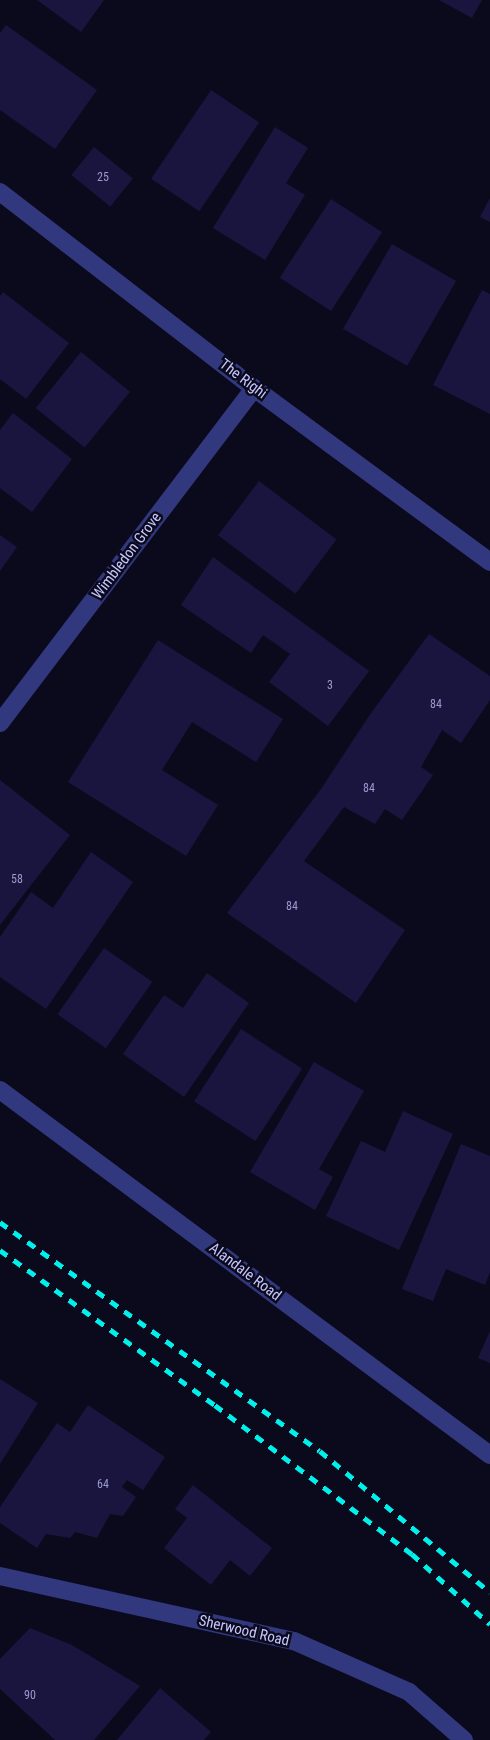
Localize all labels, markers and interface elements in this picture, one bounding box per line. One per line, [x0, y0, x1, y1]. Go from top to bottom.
house number: 25 [97, 171, 109, 185]
street label: The Righi [216, 355, 270, 403]
street label: Wimbledon Grove [89, 509, 165, 603]
house number: 3 [327, 679, 333, 693]
house number: 84 [430, 698, 442, 712]
house number: 84 [363, 782, 375, 796]
house number: 58 [11, 873, 23, 887]
house number: 84 [286, 900, 298, 914]
street label: Alandale Road [206, 1239, 284, 1305]
house number: 64 [97, 1478, 109, 1492]
street label: Sherwood Road [197, 1612, 291, 1650]
house number: 90 [24, 1689, 36, 1703]

